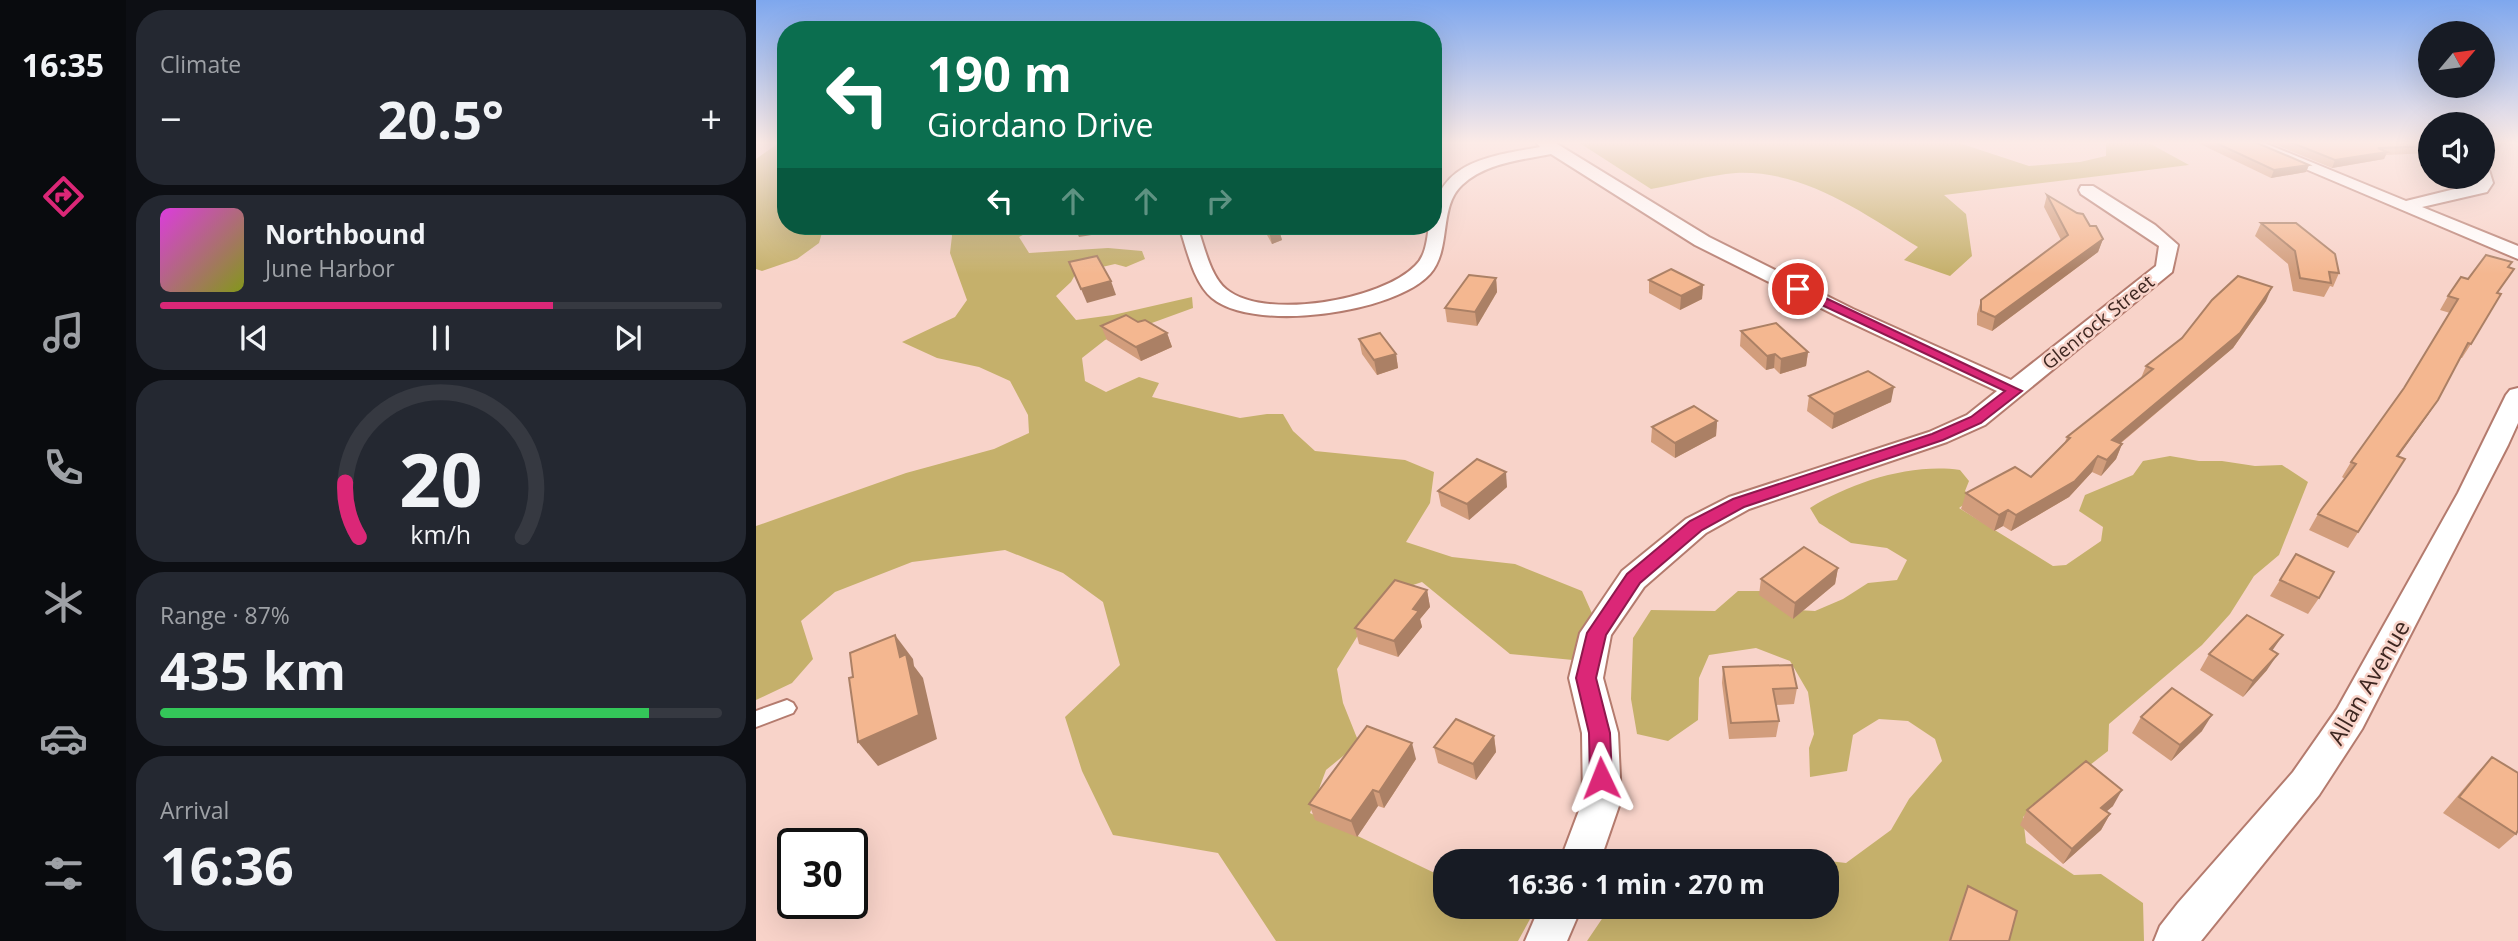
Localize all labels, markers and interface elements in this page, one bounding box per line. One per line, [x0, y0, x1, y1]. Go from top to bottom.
north arrow [2418, 21, 2496, 98]
map controls [2418, 21, 2495, 189]
text: 190 m [927, 40, 1072, 106]
text: 16:35 [22, 43, 104, 86]
text: Climate [160, 48, 241, 80]
icon: left [812, 49, 903, 140]
text: 20.5° [378, 83, 504, 154]
text: − [160, 92, 182, 144]
text: + [700, 92, 722, 144]
text: Giordano Drive [927, 103, 1154, 146]
button: sound [2418, 112, 2495, 189]
icon: directions [39, 172, 88, 221]
icon: left [981, 182, 1019, 220]
icon: ahead [1054, 182, 1092, 220]
icon: ahead [1127, 182, 1165, 220]
icon: right [1200, 182, 1238, 220]
text: Northbound [265, 216, 426, 252]
text: June Harbor [265, 252, 395, 284]
pin [1768, 259, 1828, 319]
street label: Glenrock Street [2036, 269, 2160, 375]
icon: arrive [1779, 270, 1817, 308]
icon: music [39, 308, 88, 357]
icon: previous [235, 319, 273, 357]
icon: pause [422, 319, 460, 357]
icon: next [609, 319, 647, 357]
text: 20 [399, 429, 483, 528]
icon: phone [39, 443, 88, 492]
text: km/h [411, 516, 471, 550]
icon: climate [39, 578, 88, 627]
text: Range · 87% [160, 599, 290, 631]
street label: Allan Avenue [2319, 614, 2417, 750]
text: 435 km [160, 634, 346, 705]
icon: car [39, 714, 88, 763]
position arrow [1564, 741, 1638, 815]
text: Arrival [160, 794, 229, 826]
speed limit sign: 30 [777, 828, 868, 919]
text: 16:36 [160, 829, 294, 900]
icon: filters [39, 849, 88, 898]
text: 16:36 · 1 min · 270 m [1507, 866, 1765, 902]

